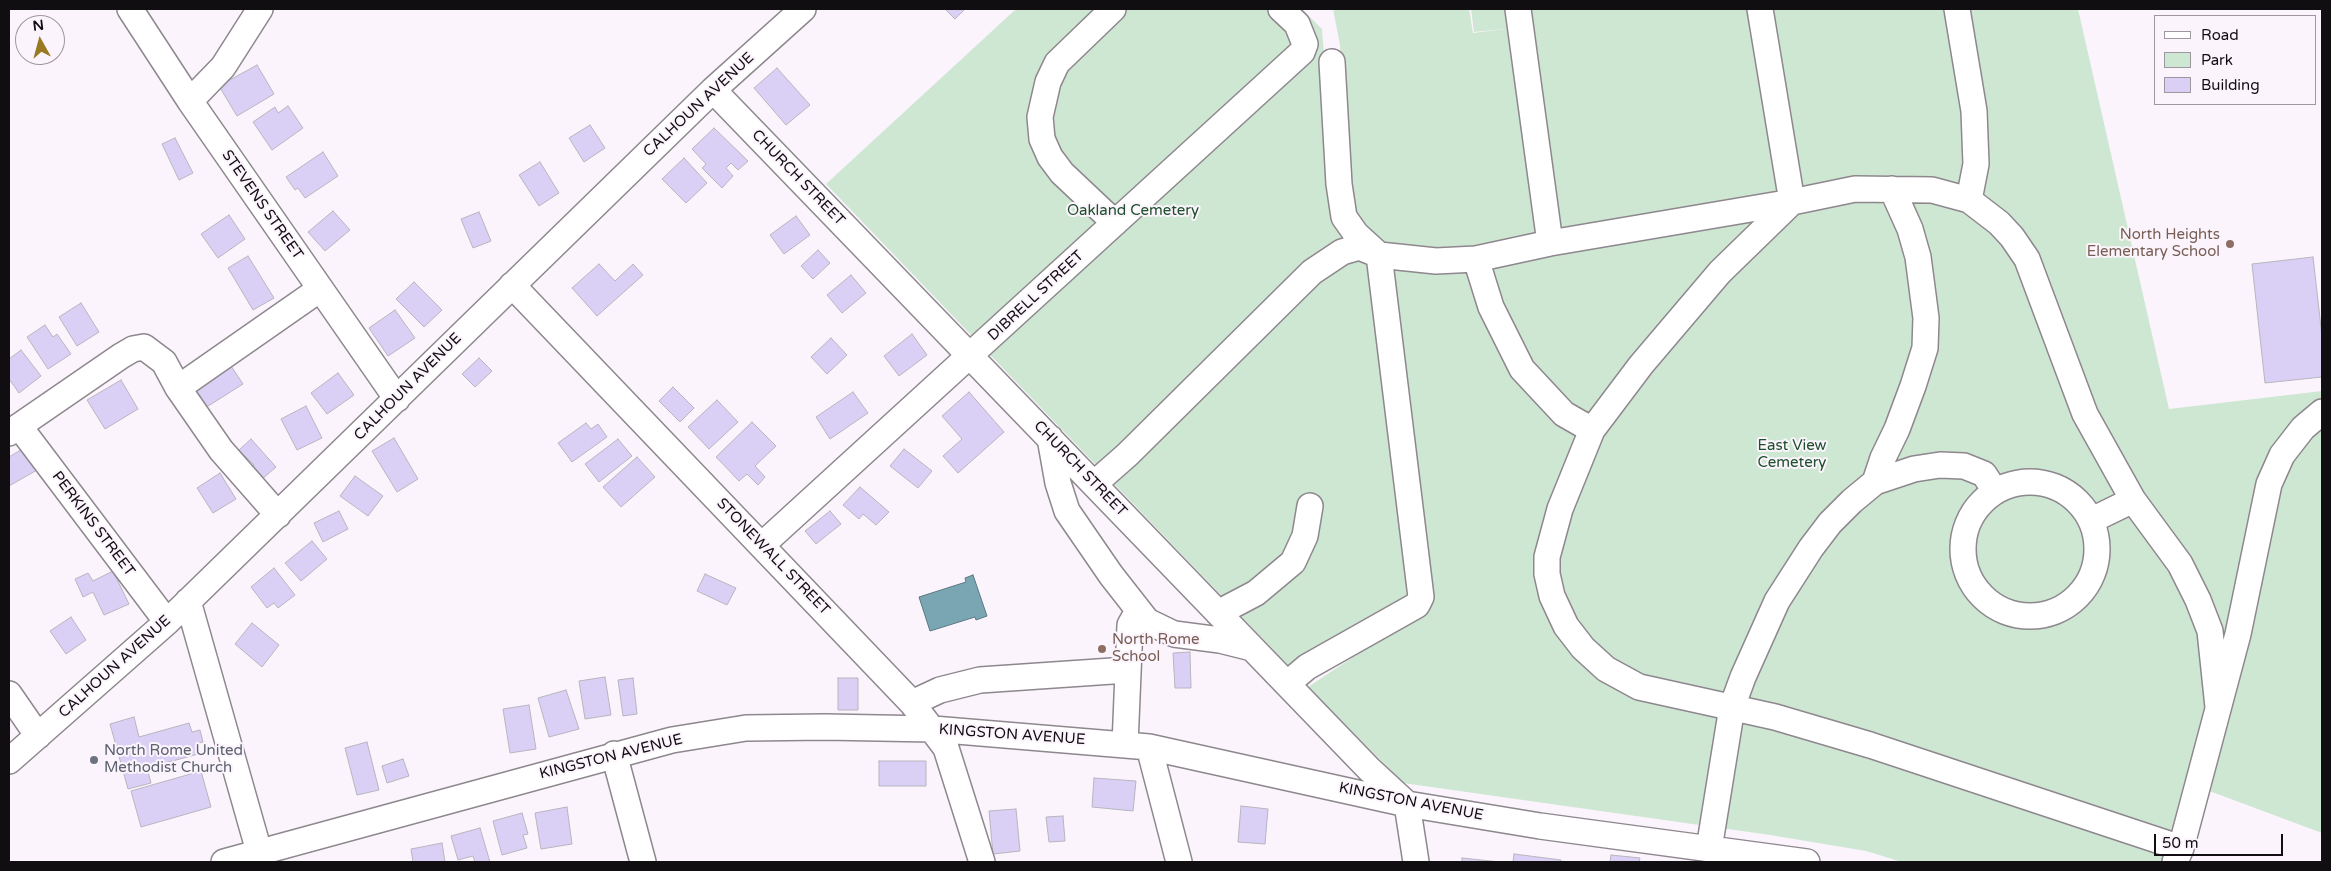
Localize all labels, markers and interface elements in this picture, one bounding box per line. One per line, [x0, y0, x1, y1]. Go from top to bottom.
north arrow [15, 15, 65, 65]
legend [2154, 15, 2316, 105]
text: N [32, 16, 45, 35]
text: Road [2201, 26, 2239, 44]
street label: CALHOUN AVENUE [640, 49, 758, 161]
text: Park [2201, 51, 2233, 69]
text: Building [2201, 76, 2260, 94]
street label: CHURCH STREET [748, 126, 848, 230]
street label: STEVENS STREET [218, 147, 306, 263]
park label: Oakland Cemetery [1067, 202, 1199, 220]
place label: North Heights Elementary School [2087, 226, 2220, 261]
marker: North Heights Elementary School [2224, 238, 2236, 250]
street label: DIBRELL STREET [984, 247, 1088, 345]
street label: CALHOUN AVENUE [351, 330, 465, 444]
street label: CHURCH STREET [1030, 417, 1130, 521]
park label: East View Cemetery [1758, 437, 1826, 472]
street label: PERKINS STREET [48, 468, 138, 580]
street label: STONEWALL STREET [712, 495, 834, 619]
street label: CALHOUN AVENUE [55, 612, 175, 722]
place label: North Rome School [1112, 631, 1200, 666]
marker: North Rome School [1096, 643, 1108, 655]
street label: KINGSTON AVENUE [938, 721, 1086, 749]
street label: KINGSTON AVENUE [538, 731, 684, 783]
place label: North Rome United Methodist Church [104, 742, 243, 777]
marker: North Rome United Methodist Church [88, 754, 100, 766]
street label: KINGSTON AVENUE [1337, 779, 1485, 825]
scale bar [2156, 824, 2285, 856]
text: 50 m [2162, 834, 2199, 852]

